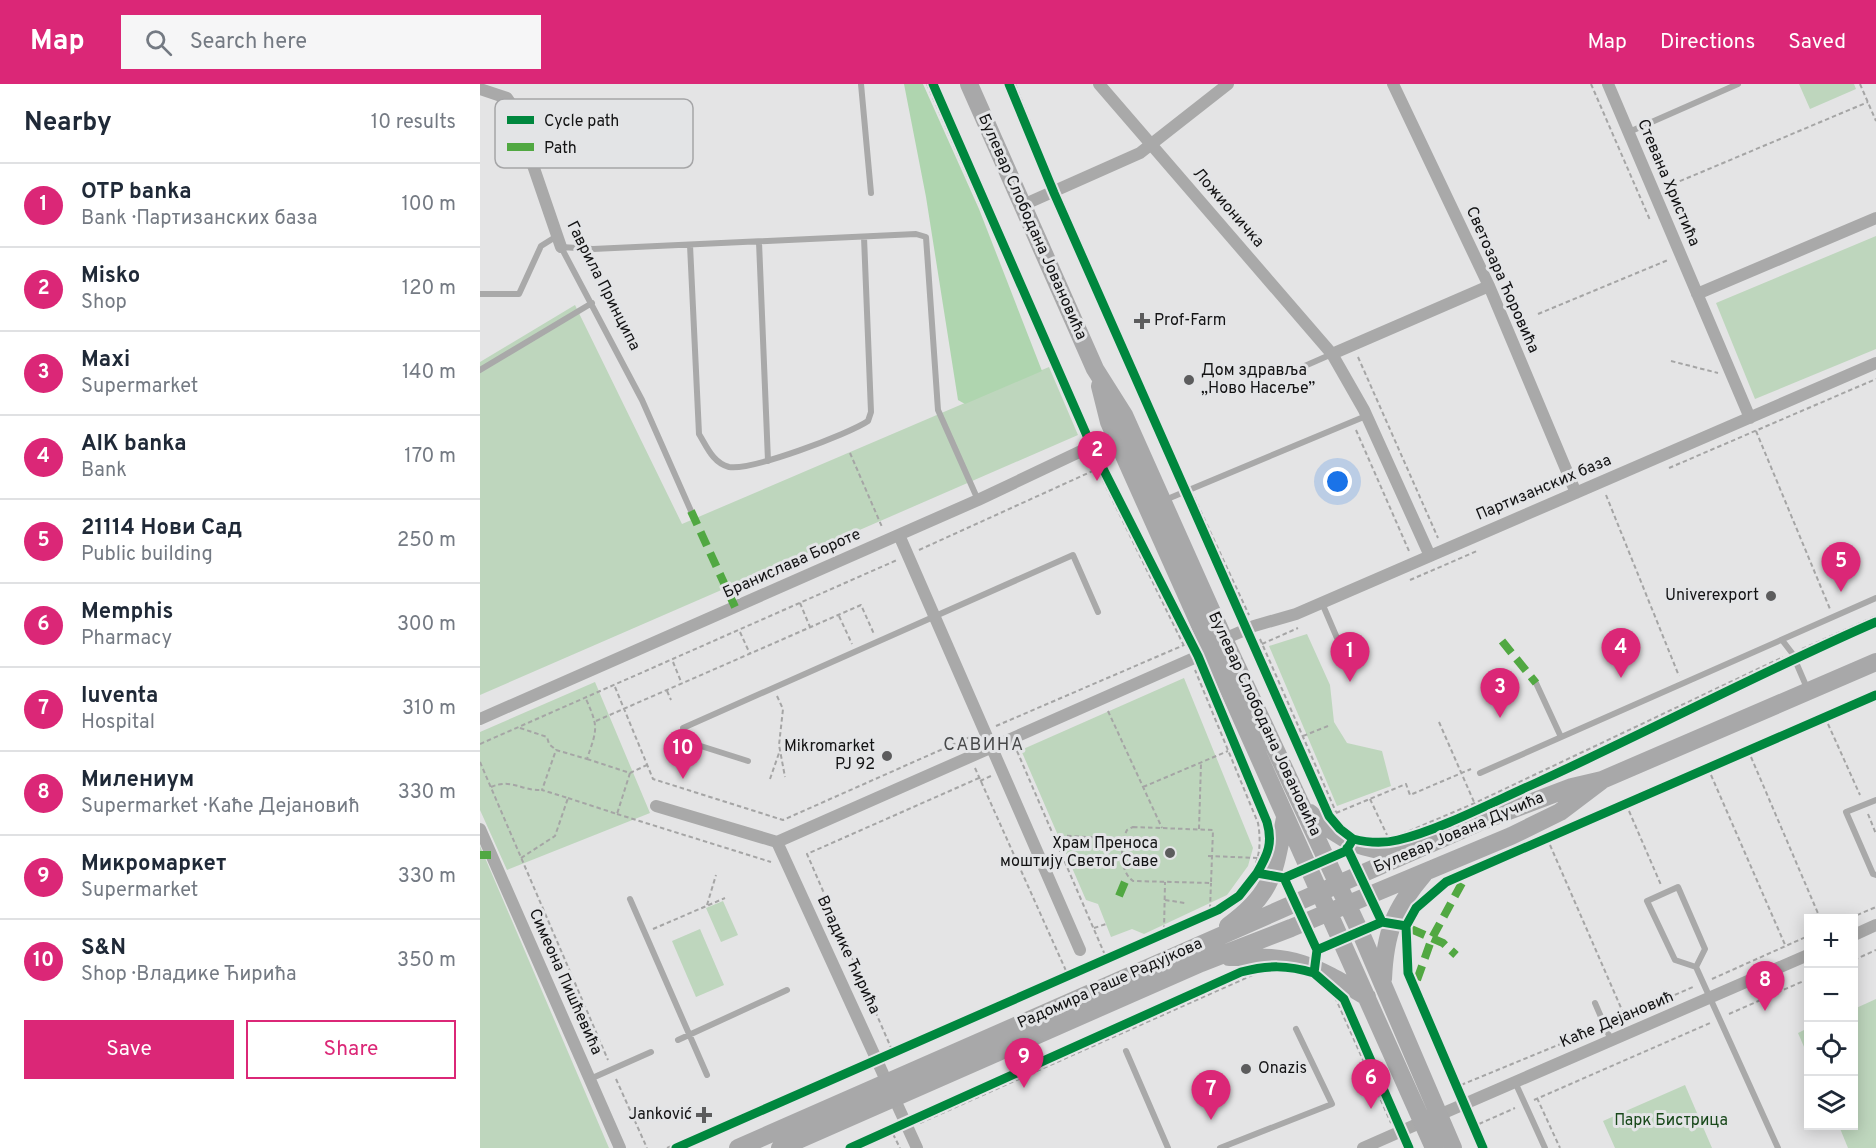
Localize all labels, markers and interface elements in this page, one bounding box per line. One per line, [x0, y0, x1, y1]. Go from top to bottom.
search box [121, 15, 541, 69]
text: Map [30, 24, 85, 60]
icon: search [142, 26, 175, 59]
text: Search here [190, 29, 307, 56]
text: Map [1587, 29, 1627, 56]
text: Directions [1660, 29, 1755, 56]
text: Saved [1788, 29, 1846, 56]
legend [495, 99, 693, 168]
text: Nearby [24, 107, 112, 140]
text: 10 results [371, 110, 456, 136]
street label: Булевар Слободана Јовановића [973, 111, 1091, 343]
text: Cycle path [544, 112, 619, 132]
street label: Стевана Христића [1632, 116, 1704, 250]
text: Path [544, 139, 577, 159]
street label: Ложионичка [1188, 164, 1268, 252]
text: OTP banka [81, 179, 191, 206]
text: 1 [40, 192, 48, 218]
text: 100 m [401, 192, 456, 218]
street label: Светозара Ћоровића [1461, 204, 1543, 356]
text: Bank · Партизанских база [81, 206, 318, 232]
street label: Гаврила Принципа [562, 218, 644, 354]
text: Misko [81, 263, 140, 290]
text: 2 [37, 276, 50, 302]
text: 120 m [402, 276, 456, 302]
text: Shop [81, 290, 127, 316]
place label: Prof-Farm [1154, 311, 1226, 331]
marker: Prof-Farm [1135, 314, 1149, 328]
text: Maxi [81, 347, 130, 374]
text: 3 [38, 360, 50, 386]
text: 140 m [402, 360, 456, 386]
place label: Дом здравља „Ново Насеље” [1201, 361, 1315, 399]
marker: Дом здравља „Ново Насеље” [1182, 373, 1196, 387]
text: Supermarket [81, 374, 198, 400]
text: AIK banka [81, 431, 187, 458]
pin: 2 [1078, 432, 1116, 481]
text: 4 [37, 444, 50, 470]
text: 170 m [404, 444, 456, 470]
street label: Партизанских база [1473, 450, 1615, 526]
text: Bank [81, 458, 127, 484]
your location [1323, 467, 1352, 496]
text: 21114 Нови Сад [81, 515, 242, 542]
street label: Бранислава Бороте [720, 525, 864, 603]
text: 5 [37, 528, 50, 554]
text: 250 m [397, 528, 456, 554]
text: Public building [81, 542, 213, 568]
pin: 5 [1822, 542, 1860, 592]
place label: Univerexport [1665, 586, 1759, 606]
marker: Univerexport [1764, 589, 1778, 603]
text: Memphis [81, 599, 173, 626]
street label: Булевар Слободана Јовановића [1203, 609, 1325, 839]
text: 6 [37, 612, 50, 638]
text: 300 m [397, 612, 456, 638]
text: Pharmacy [81, 626, 172, 652]
pin: 4 [1602, 628, 1640, 678]
pin: 1 [1330, 632, 1370, 682]
pin: 3 [1480, 668, 1520, 718]
text: Iuventa [81, 683, 158, 710]
text: 7 [38, 696, 49, 722]
text: 310 m [402, 696, 456, 722]
text: Hospital [81, 710, 155, 736]
pin: 10 [664, 730, 702, 779]
district label: САВИНА [943, 734, 1025, 757]
place label: Mikromarket PJ 92 [784, 737, 875, 775]
marker: Mikromarket PJ 92 [880, 749, 894, 763]
text: Милениум [81, 767, 194, 794]
text: 8 [37, 780, 50, 806]
text: 330 m [398, 780, 456, 806]
street label: Булевар Јована Дучића [1371, 788, 1547, 878]
text: Supermarket · Каће Дејановић [81, 794, 360, 820]
place label: Храм Преноса моштију Светог Саве [1000, 834, 1158, 872]
marker: Храм Преноса моштију Светог Саве [1163, 846, 1177, 860]
text: Микромаркет [81, 851, 226, 878]
text: 9 [37, 864, 50, 890]
text: 330 m [398, 864, 456, 890]
text: Supermarket [81, 878, 198, 904]
street label: Владике Ћирића [812, 893, 884, 1017]
street label: Симеона Пишћевића [524, 906, 606, 1058]
map controls [1804, 914, 1858, 1130]
button: + [1804, 914, 1858, 968]
street label: Радомира Раше Радујкова [1014, 934, 1206, 1034]
text: S&N [81, 935, 126, 962]
text: 10 [33, 948, 54, 974]
text: 350 m [397, 948, 456, 974]
text: Shop · Владике Ћирића [81, 962, 297, 988]
pin: 8 [1746, 962, 1784, 1011]
button: − [1804, 968, 1858, 1022]
street label: Каће Дејановић [1557, 987, 1677, 1053]
button: Save [24, 1020, 234, 1079]
button: Share [246, 1020, 456, 1079]
button: locate [1804, 1022, 1858, 1076]
pin: 9 [1004, 1038, 1044, 1088]
place label: Onazis [1258, 1059, 1307, 1079]
pin: 6 [1352, 1060, 1390, 1109]
marker: Onazis [1239, 1062, 1253, 1076]
pin: 7 [1192, 1070, 1230, 1120]
button: layers [1804, 1076, 1858, 1130]
place label: Janković [629, 1105, 692, 1125]
marker: Janković [697, 1108, 711, 1122]
park label: Парк Бистрица [1614, 1111, 1728, 1131]

